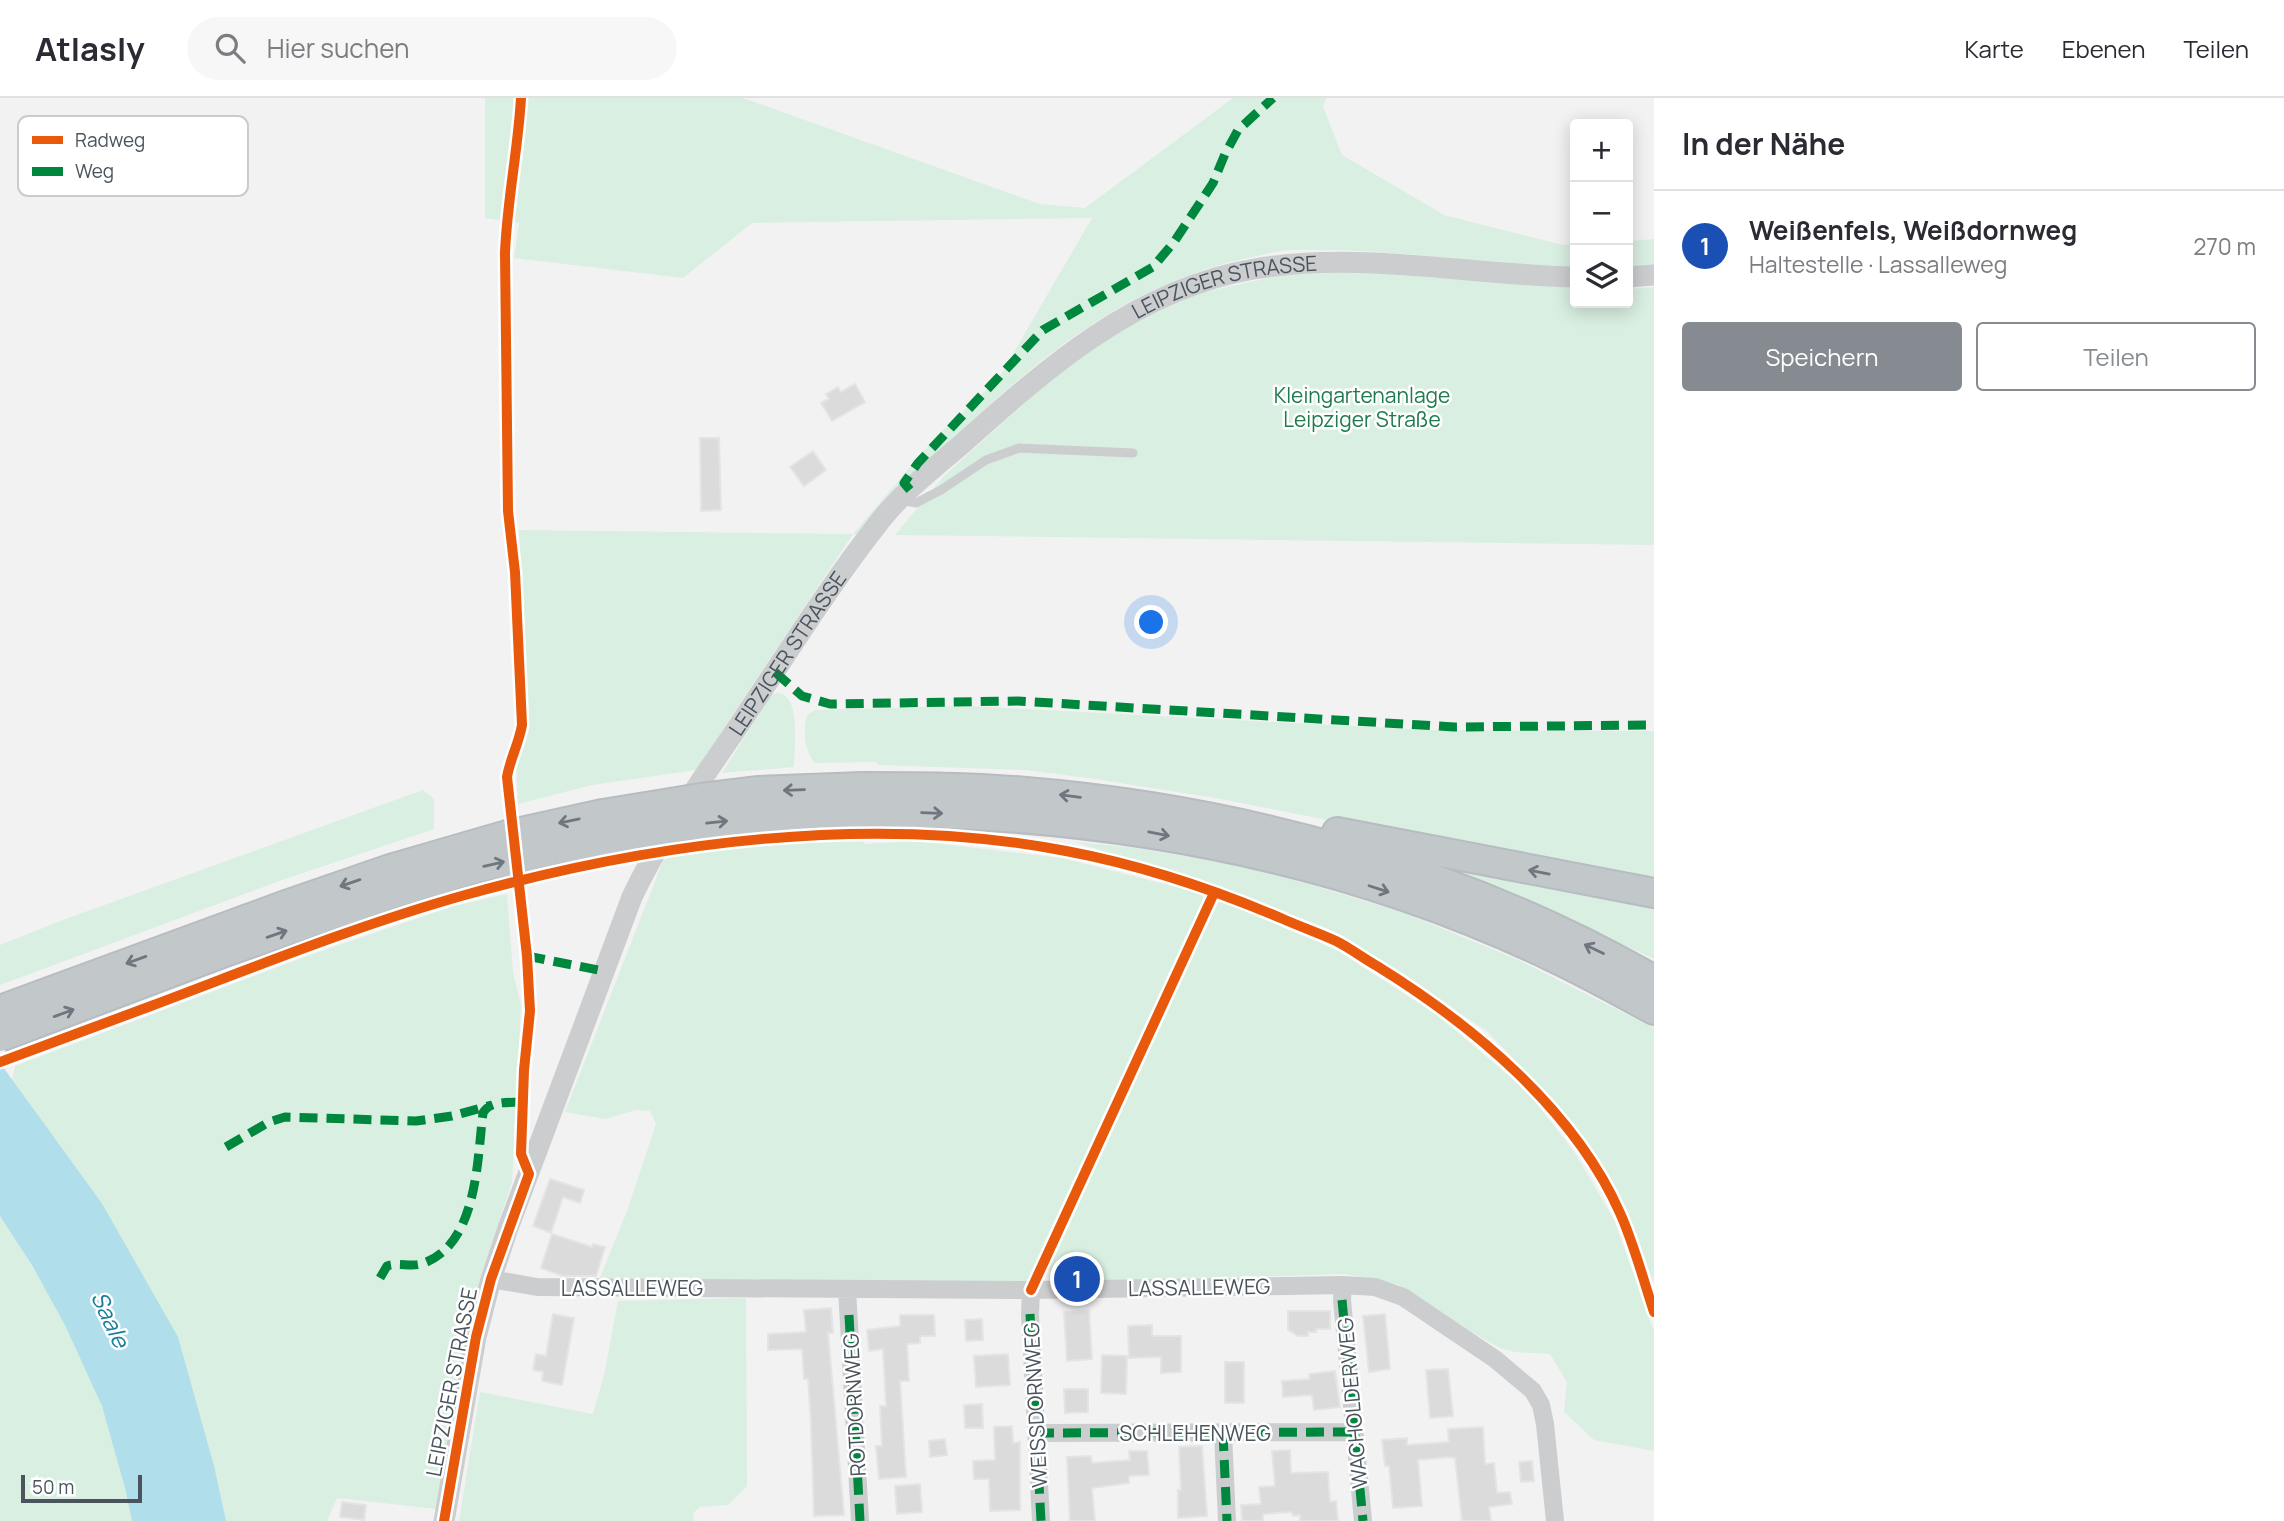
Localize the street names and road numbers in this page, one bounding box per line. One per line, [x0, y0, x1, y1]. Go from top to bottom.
street label: LEIPZIGER STRASSE [1127, 249, 1318, 325]
street label: LEIPZIGER STRASSE [722, 566, 852, 741]
street label: LASSALLEWEG [1128, 1272, 1271, 1302]
street label: LASSALLEWEG [561, 1274, 703, 1302]
street label: LEIPZIGER STRASSE [419, 1285, 483, 1479]
street label: WACHOLDERWEG [1331, 1316, 1373, 1490]
street label: WEISSDORNWEG [1017, 1321, 1053, 1488]
street label: ROTDORNWEG [836, 1333, 872, 1477]
street label: SCHLEHENWEG [1119, 1419, 1271, 1447]

